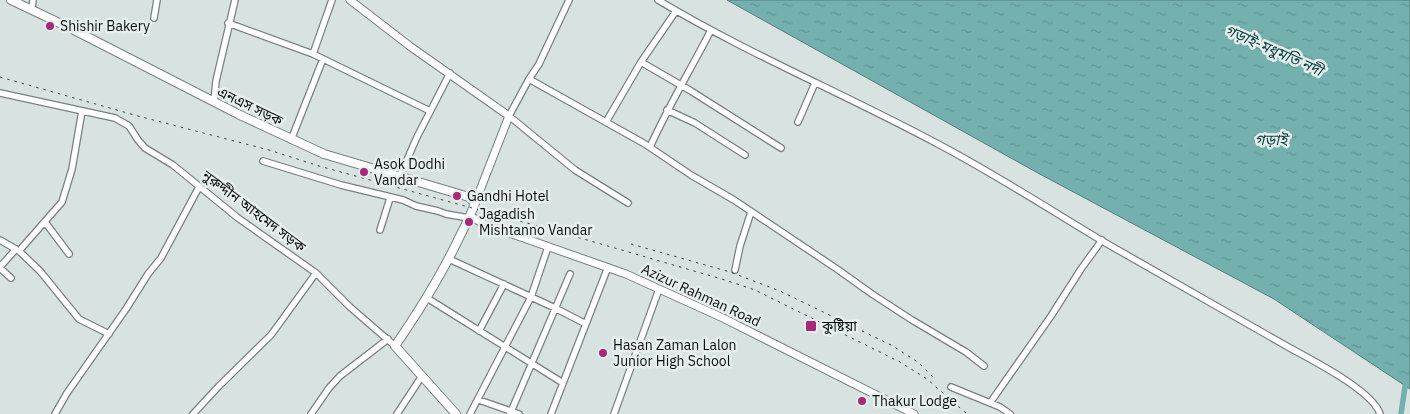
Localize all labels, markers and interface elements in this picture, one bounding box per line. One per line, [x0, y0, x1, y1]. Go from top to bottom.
place label: Shishir Bakery [60, 17, 150, 35]
marker: Shishir Bakery [44, 20, 56, 32]
water label: গড়াই-মধুমতি নদী [1222, 20, 1329, 81]
street label: এনএস সড়ক [214, 82, 286, 130]
water label: গড়াই [1255, 130, 1290, 149]
place label: Asok Dodhi Vandar [374, 155, 445, 189]
street label: নুরুদ্দীন আহমেদ সড়ক [198, 166, 310, 256]
marker: Asok Dodhi Vandar [358, 166, 370, 178]
place label: Gandhi Hotel [467, 187, 549, 205]
marker: Gandhi Hotel [451, 190, 463, 202]
place label: Jagadish Mishtanno Vandar [479, 205, 592, 239]
marker: Jagadish Mishtanno Vandar [463, 216, 475, 228]
street label: Azizur Rahman Road [639, 260, 763, 330]
place label: কুষ্টিয়া [821, 317, 857, 335]
marker: কুষ্টিয়া [804, 319, 818, 333]
place label: Hasan Zaman Lalon Junior High School [613, 336, 737, 370]
marker: Hasan Zaman Lalon Junior High School [597, 347, 609, 359]
place label: Thakur Lodge [872, 392, 957, 410]
marker: Thakur Lodge [856, 395, 868, 407]

